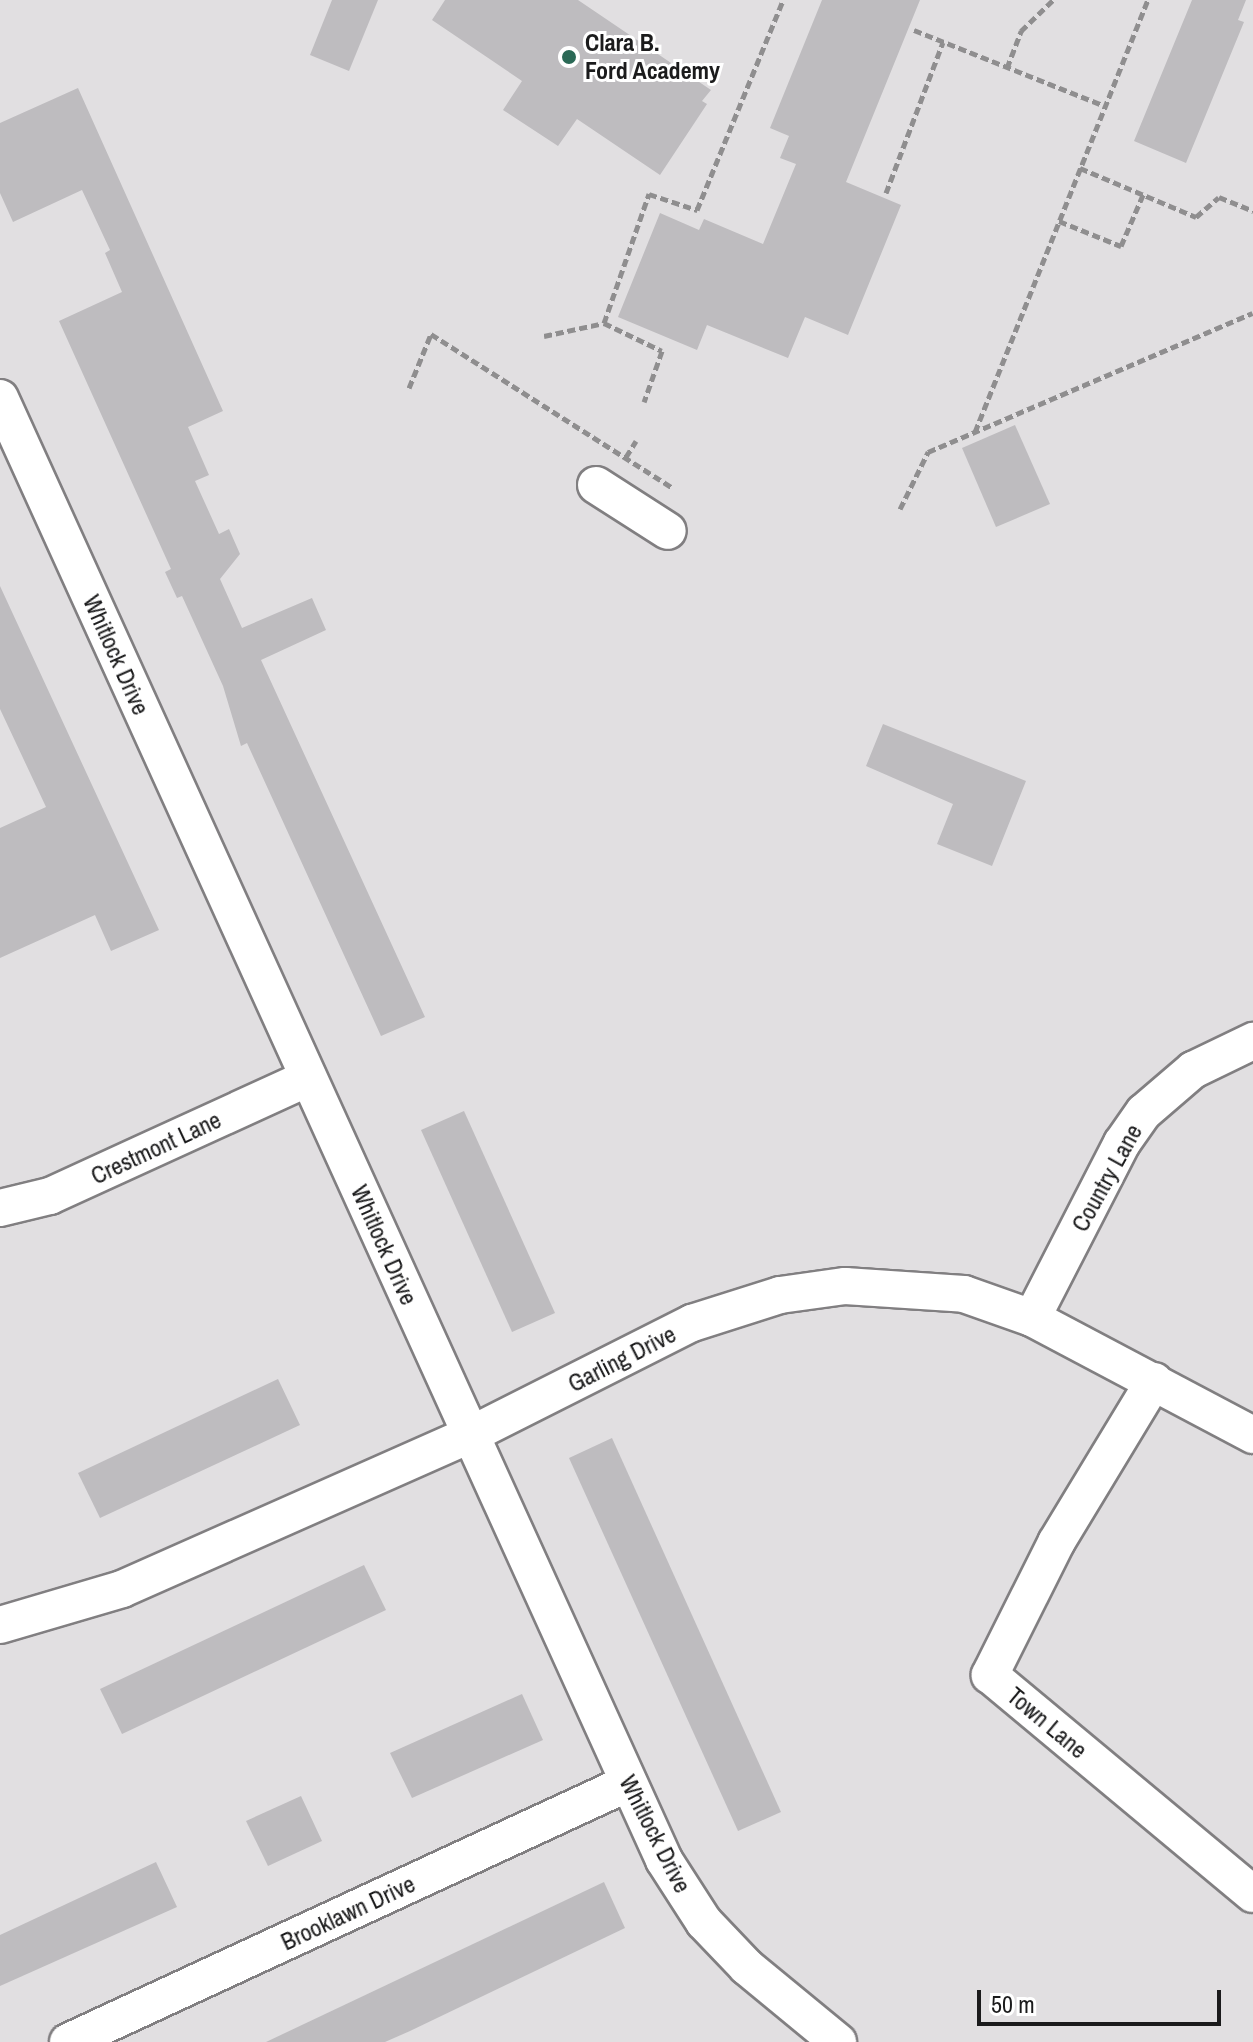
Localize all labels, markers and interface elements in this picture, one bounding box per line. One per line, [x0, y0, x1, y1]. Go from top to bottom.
place label: Clara B. Ford Academy [585, 29, 721, 85]
marker: Clara B. Ford Academy [560, 48, 578, 66]
street label: Whitlock Drive [77, 591, 155, 719]
street label: Crestmont Lane [86, 1105, 226, 1191]
street label: Country Lane [1066, 1119, 1148, 1237]
street label: Whitlock Drive [345, 1181, 423, 1309]
street label: Garling Drive [563, 1320, 681, 1398]
street label: Town Lane [1001, 1681, 1093, 1765]
street label: Whitlock Drive [613, 1770, 697, 1898]
street label: Brooklawn Drive [276, 1869, 420, 1957]
scale bar [981, 1974, 1225, 2024]
text: 50 m [991, 1988, 1035, 2020]

